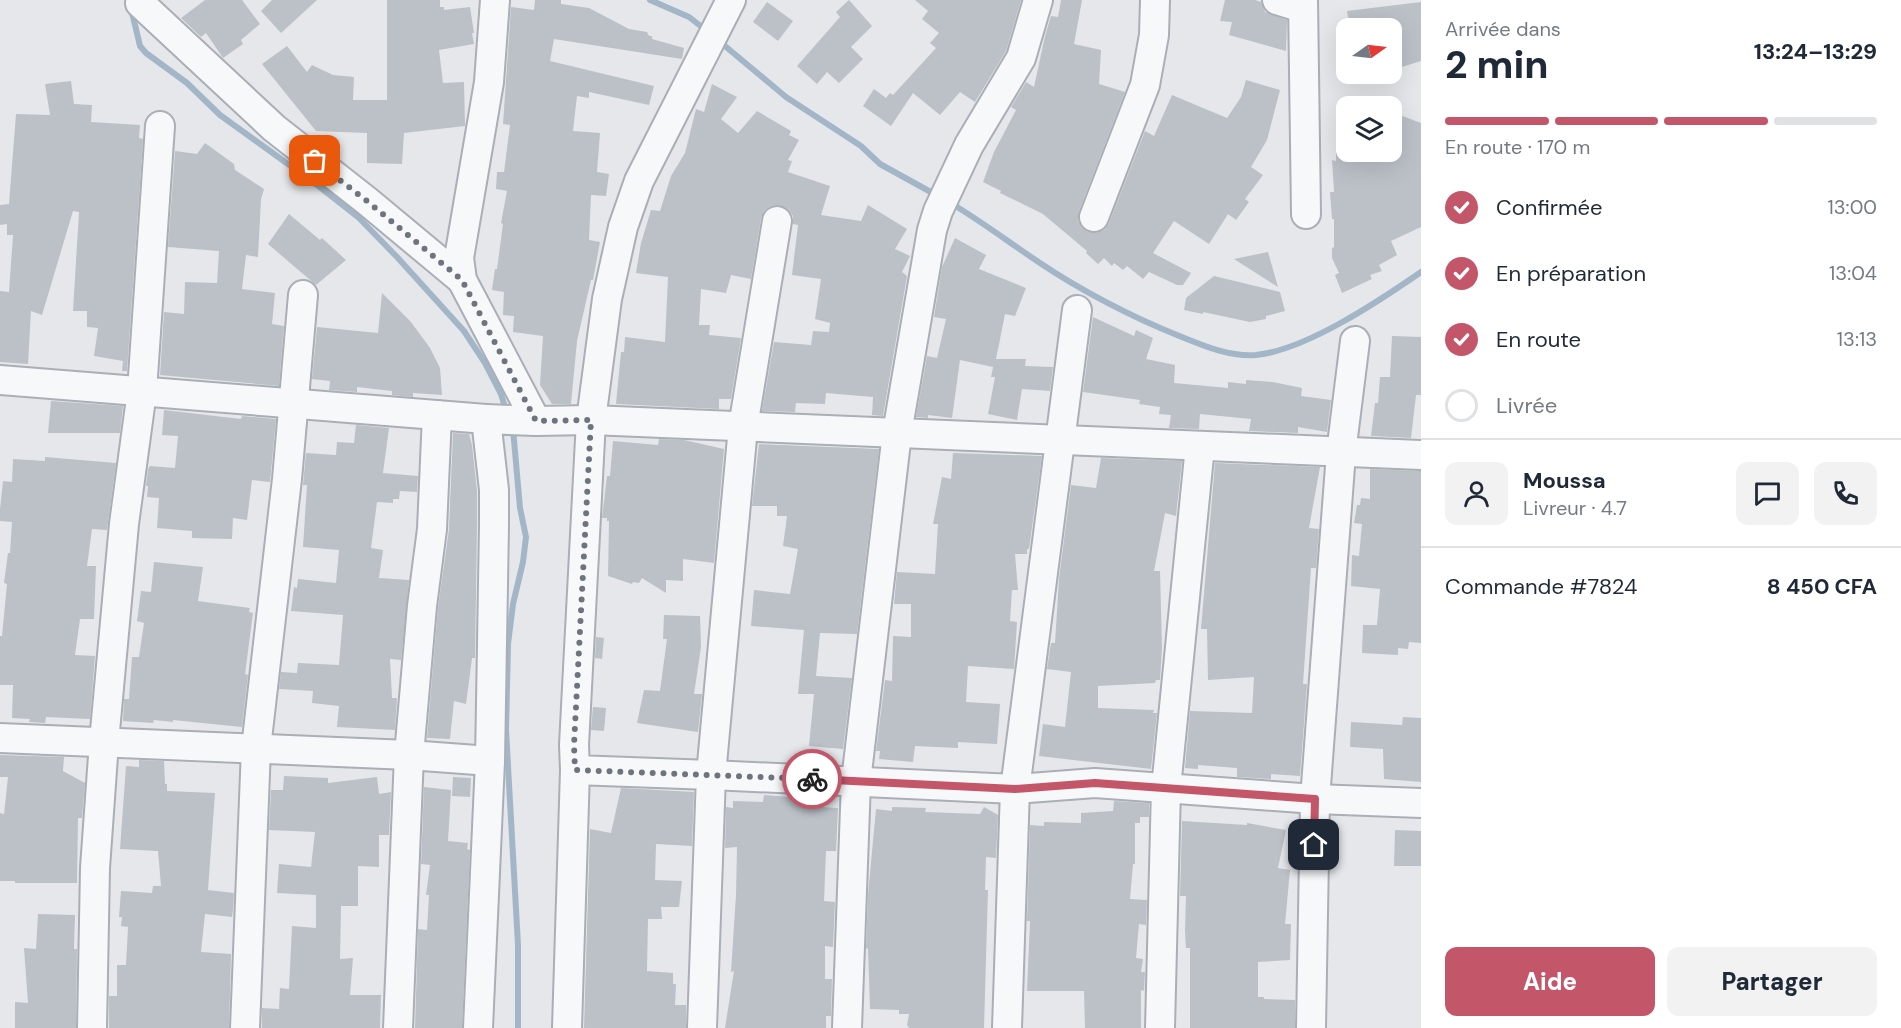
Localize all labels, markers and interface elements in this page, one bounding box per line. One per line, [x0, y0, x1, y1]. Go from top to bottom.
text: Arrivée dans [1445, 16, 1561, 42]
north arrow [1336, 18, 1402, 84]
map controls [1336, 18, 1402, 162]
text: 13:24–13:29 [1754, 37, 1877, 66]
text: 2 min [1445, 39, 1549, 90]
button: layers [1336, 96, 1402, 162]
text: En route · 170 m [1445, 134, 1590, 160]
pin [289, 135, 340, 186]
icon: bag [298, 144, 331, 177]
icon: check [1445, 191, 1478, 224]
text: Confirmée [1496, 193, 1603, 222]
text: 13:00 [1828, 194, 1877, 220]
icon: check [1445, 257, 1478, 290]
text: En préparation [1496, 259, 1646, 288]
text: 13:04 [1829, 260, 1877, 286]
icon: check [1445, 323, 1478, 356]
text: En route [1496, 325, 1581, 354]
text: 13:13 [1837, 326, 1877, 352]
text: Livrée [1496, 391, 1557, 420]
button: person [1445, 462, 1508, 525]
button: chat [1736, 462, 1799, 525]
button: phone [1814, 462, 1877, 525]
text: Moussa [1523, 466, 1606, 495]
text: Livreur · 4.7 [1523, 495, 1627, 521]
text: Commande #7824 [1445, 572, 1637, 601]
text: 8 450 CFA [1767, 572, 1877, 601]
courier [782, 749, 842, 809]
icon: bike [796, 763, 829, 796]
pin [1288, 819, 1339, 870]
icon: home [1297, 828, 1330, 861]
button: Aide [1445, 947, 1655, 1016]
button: Partager [1667, 947, 1877, 1016]

